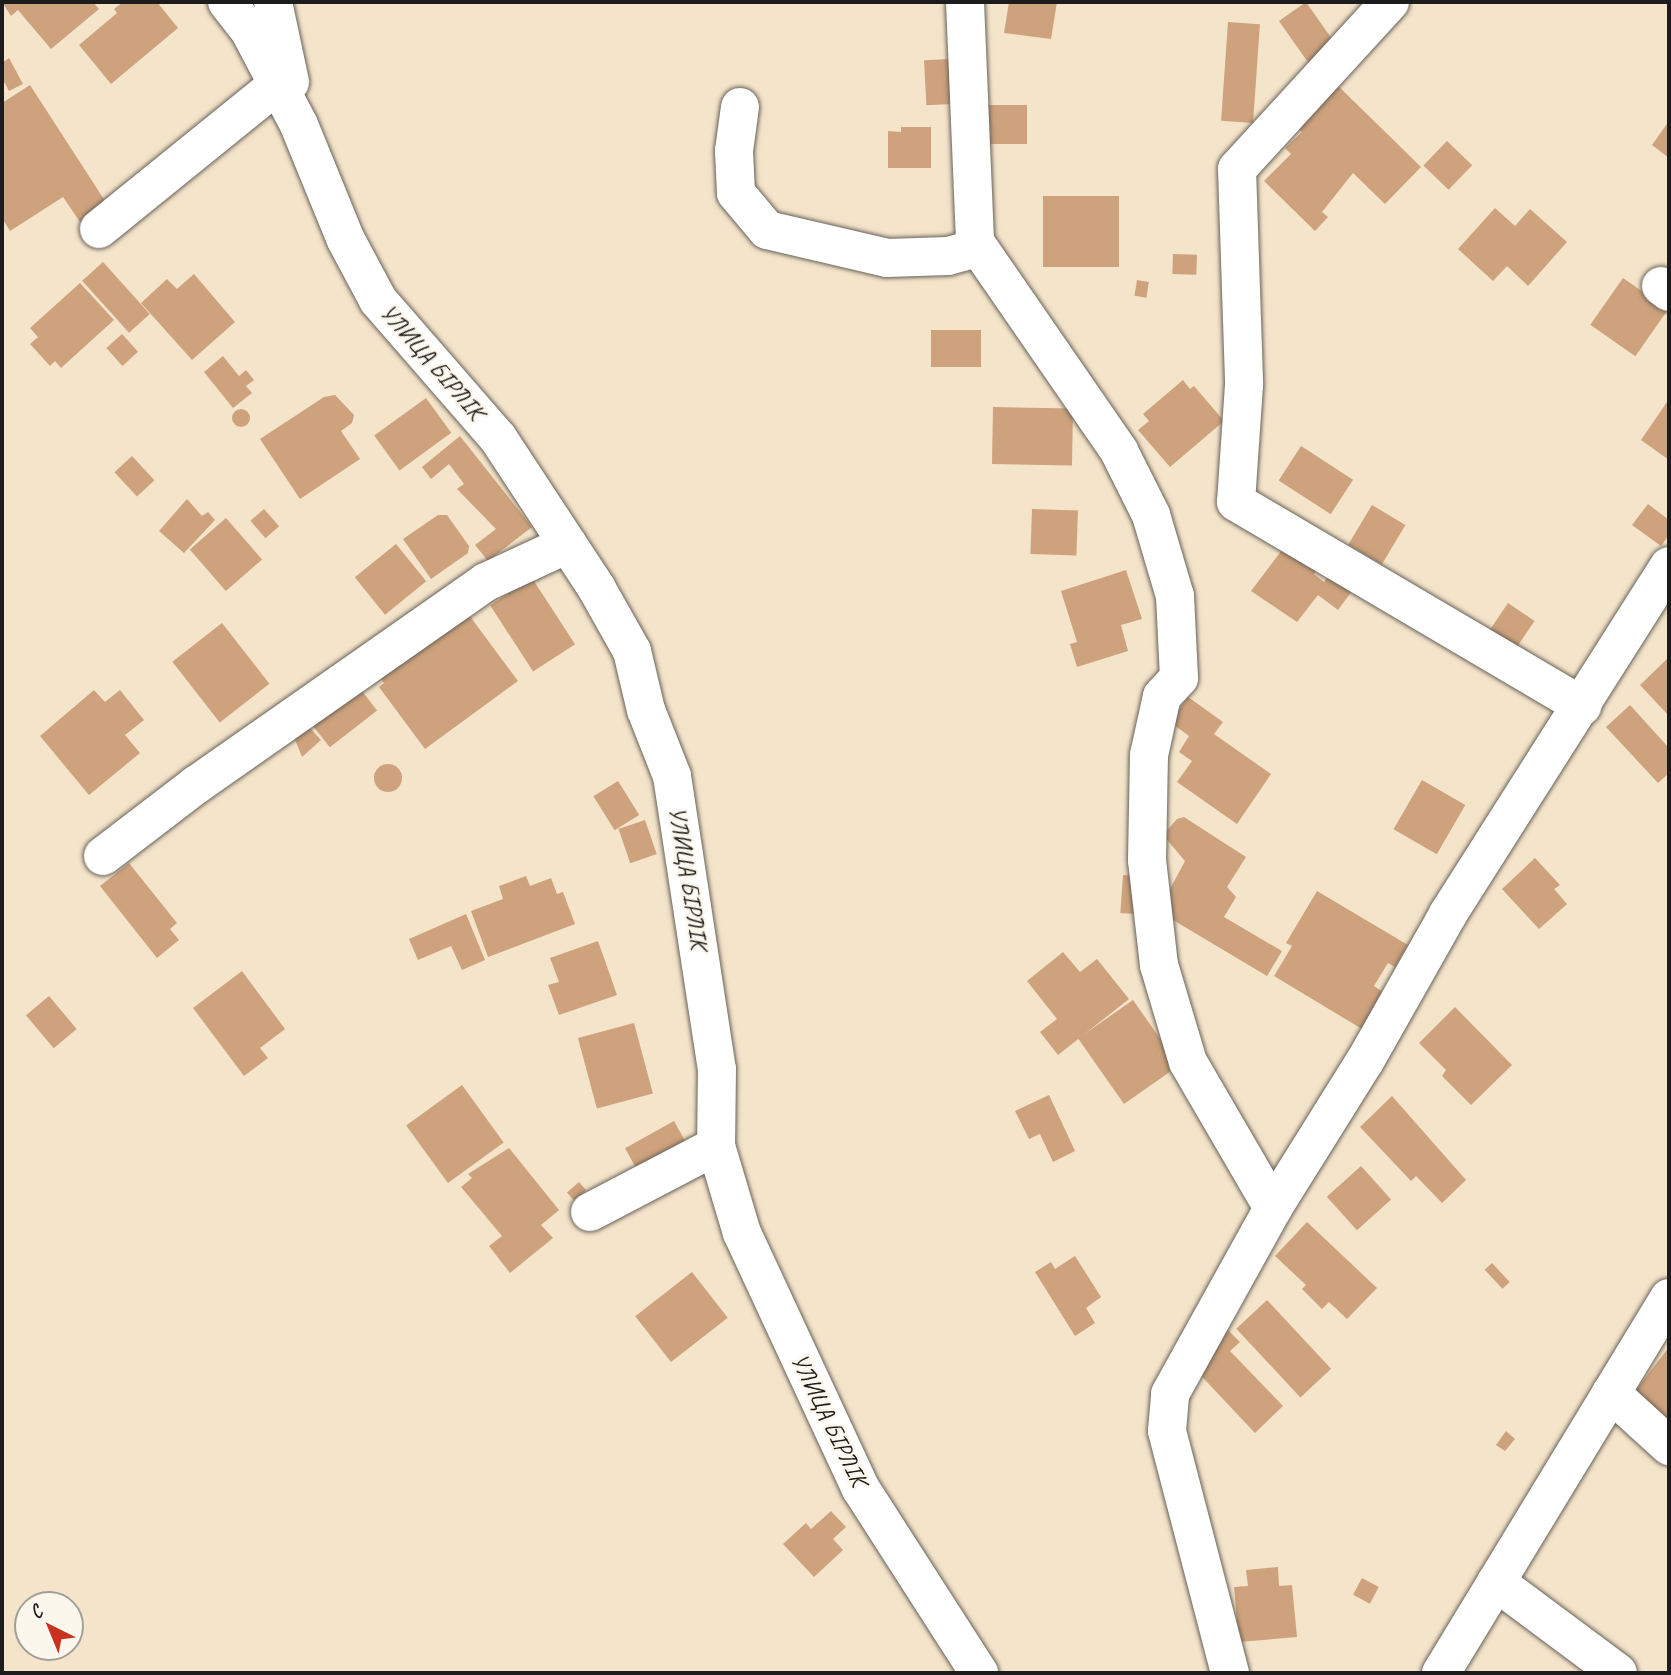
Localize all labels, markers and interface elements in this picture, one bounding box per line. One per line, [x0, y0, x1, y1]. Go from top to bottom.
street label: УЛИЦА БІРЛІК [374, 298, 490, 426]
street label: УЛИЦА БІРЛІК [663, 805, 713, 951]
street label: УЛИЦА БІРЛІК [785, 1349, 873, 1491]
north arrow [14, 1591, 84, 1661]
text: С [24, 1600, 48, 1624]

